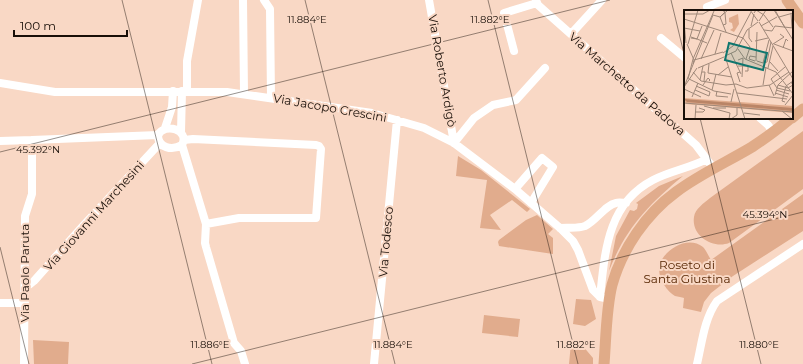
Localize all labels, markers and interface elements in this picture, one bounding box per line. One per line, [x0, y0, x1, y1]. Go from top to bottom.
inset map [684, 10, 793, 119]
scale bar [14, 12, 127, 38]
text: 11.884°E [287, 13, 327, 26]
text: 11.882°E [471, 13, 510, 26]
street label: Via Roberto Ardigò [425, 14, 460, 128]
text: 100 m [20, 18, 56, 33]
street label: Via Marchetto da Padova [566, 29, 689, 138]
street label: Via Jacopo Crescini [272, 90, 388, 125]
text: 45.392°N [16, 143, 60, 156]
street label: Via Giovanni Marchesini [40, 157, 147, 274]
street label: Via Todesco [375, 206, 396, 278]
text: 45.394°N [743, 208, 787, 221]
street label: Via Paolo Paruta [17, 224, 32, 322]
park label: Roseto di Santa Giustina [643, 257, 731, 286]
text: 11.886°E [191, 338, 230, 351]
text: 11.884°E [373, 338, 413, 351]
text: 11.882°E [557, 338, 596, 351]
text: 11.880°E [739, 338, 779, 351]

